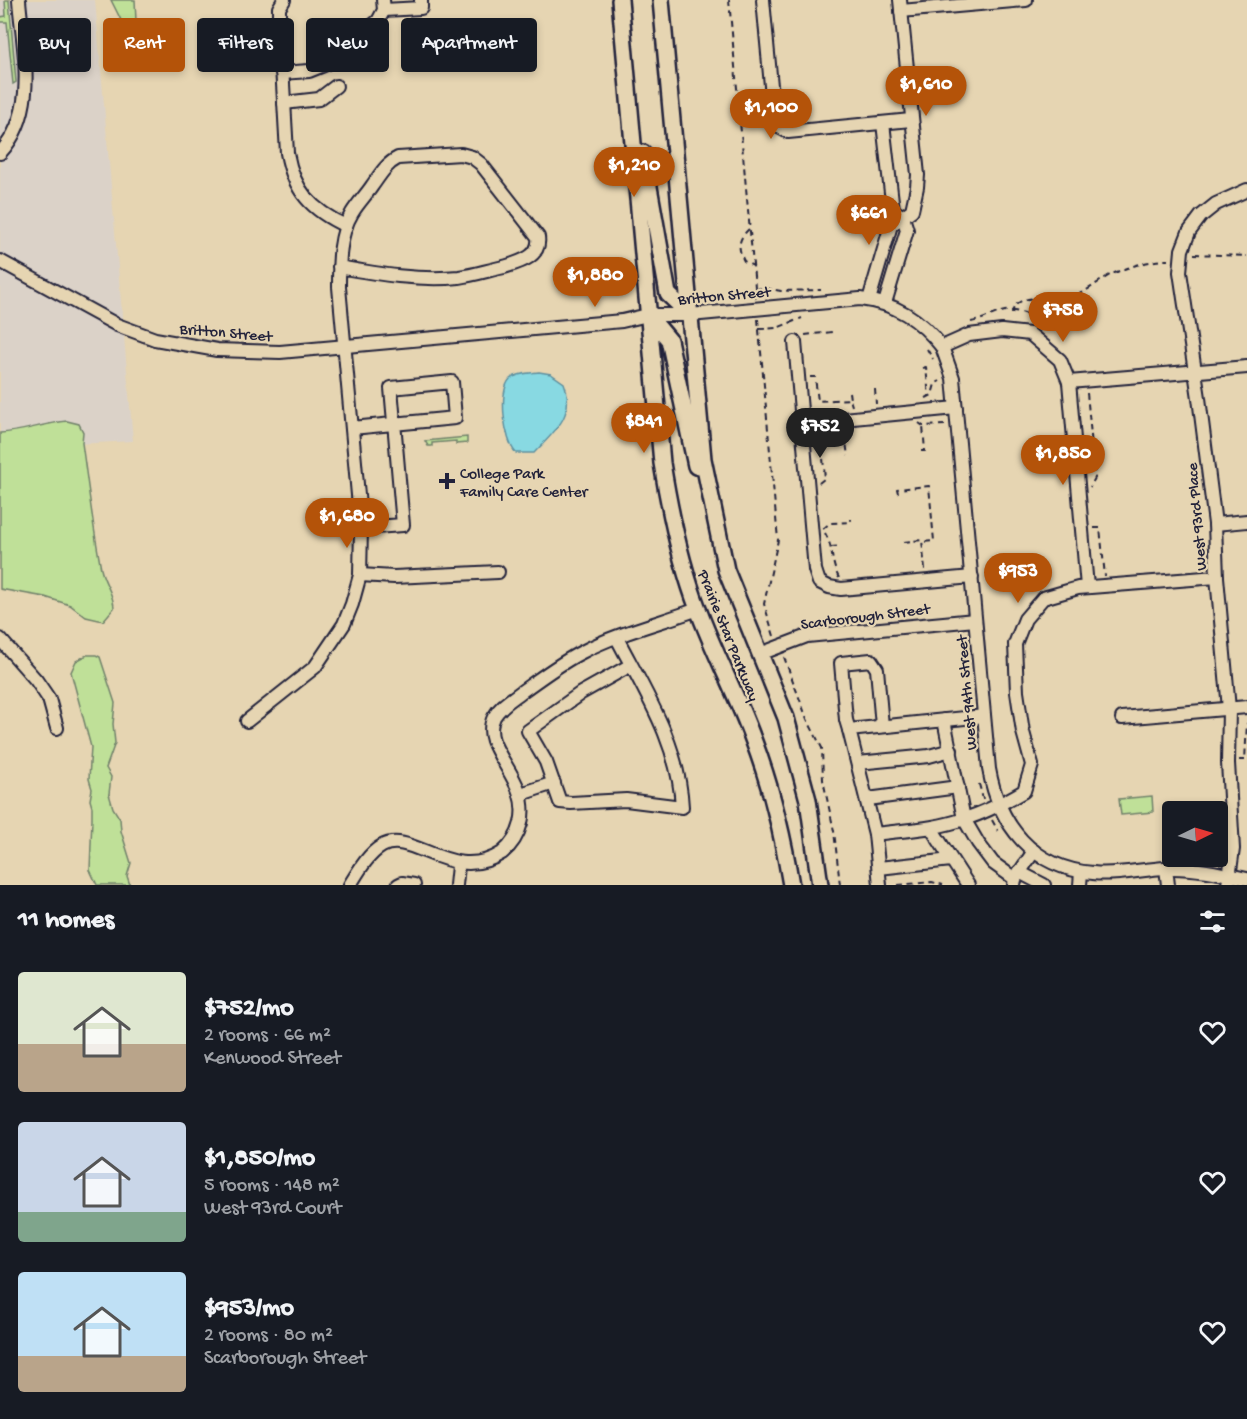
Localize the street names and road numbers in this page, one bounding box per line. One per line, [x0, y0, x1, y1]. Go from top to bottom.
street label: Britton Street [676, 284, 773, 311]
street label: Britton Street [178, 321, 274, 348]
street label: West 93rd Place [1184, 461, 1213, 571]
street label: Prairie Star Parkway [691, 567, 762, 705]
street label: Scarborough Street [800, 601, 932, 636]
street label: West 94th Street [954, 633, 983, 751]

